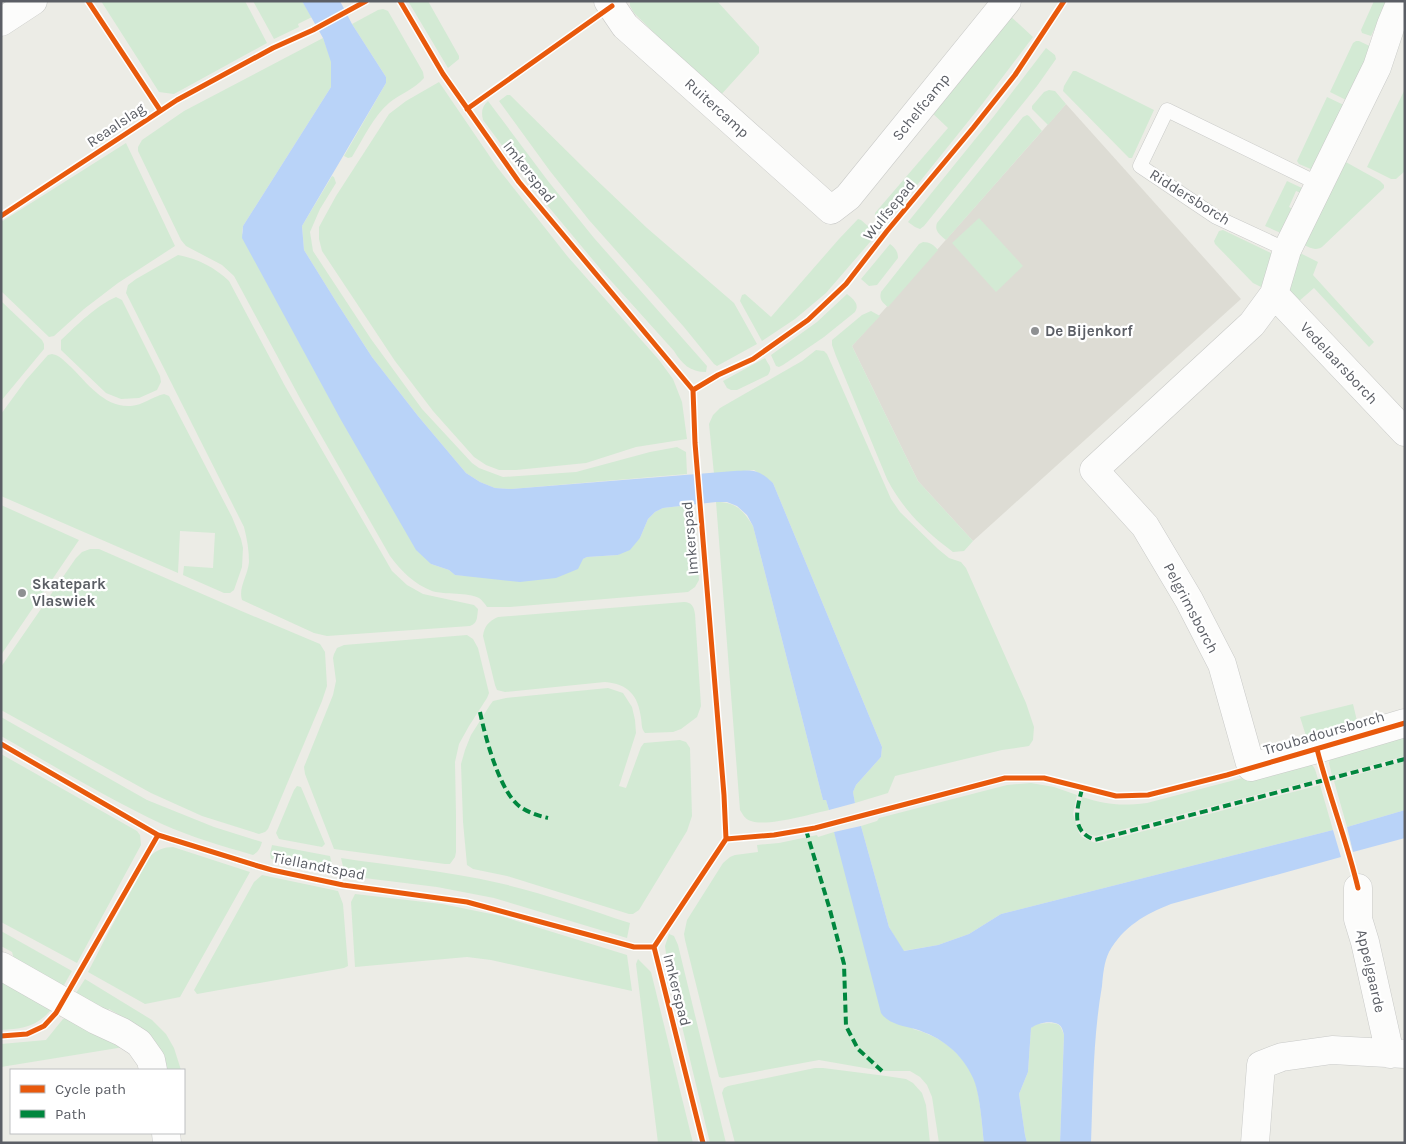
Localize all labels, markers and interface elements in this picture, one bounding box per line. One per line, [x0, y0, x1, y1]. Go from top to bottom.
street label: Schelfcamp [888, 70, 954, 144]
street label: Ruitercamp [681, 74, 753, 142]
street label: Reaalslag [83, 99, 149, 151]
street label: Imkerspad [499, 137, 559, 207]
street label: Riddersborch [1146, 165, 1234, 229]
street label: Wulfsepad [859, 176, 919, 244]
street label: Vedelaarsborch [1296, 318, 1382, 408]
place label: De Bijenkorf [1045, 322, 1133, 340]
marker: De Bijenkorf [1029, 325, 1041, 337]
street label: Imkerspad [678, 501, 702, 575]
street label: Pelgrimsborch [1160, 560, 1222, 656]
place label: Skatepark Vlaswiek [32, 575, 106, 610]
marker: Skatepark Vlaswiek [16, 587, 28, 599]
street label: Troubadoursborch [1261, 707, 1387, 759]
street label: Tiellandtspad [271, 848, 367, 884]
street label: Appelgaarde [1353, 928, 1389, 1014]
street label: Imkerspad [659, 952, 695, 1028]
legend [10, 1069, 185, 1134]
text: Cycle path [55, 1080, 126, 1098]
text: Path [55, 1105, 86, 1123]

